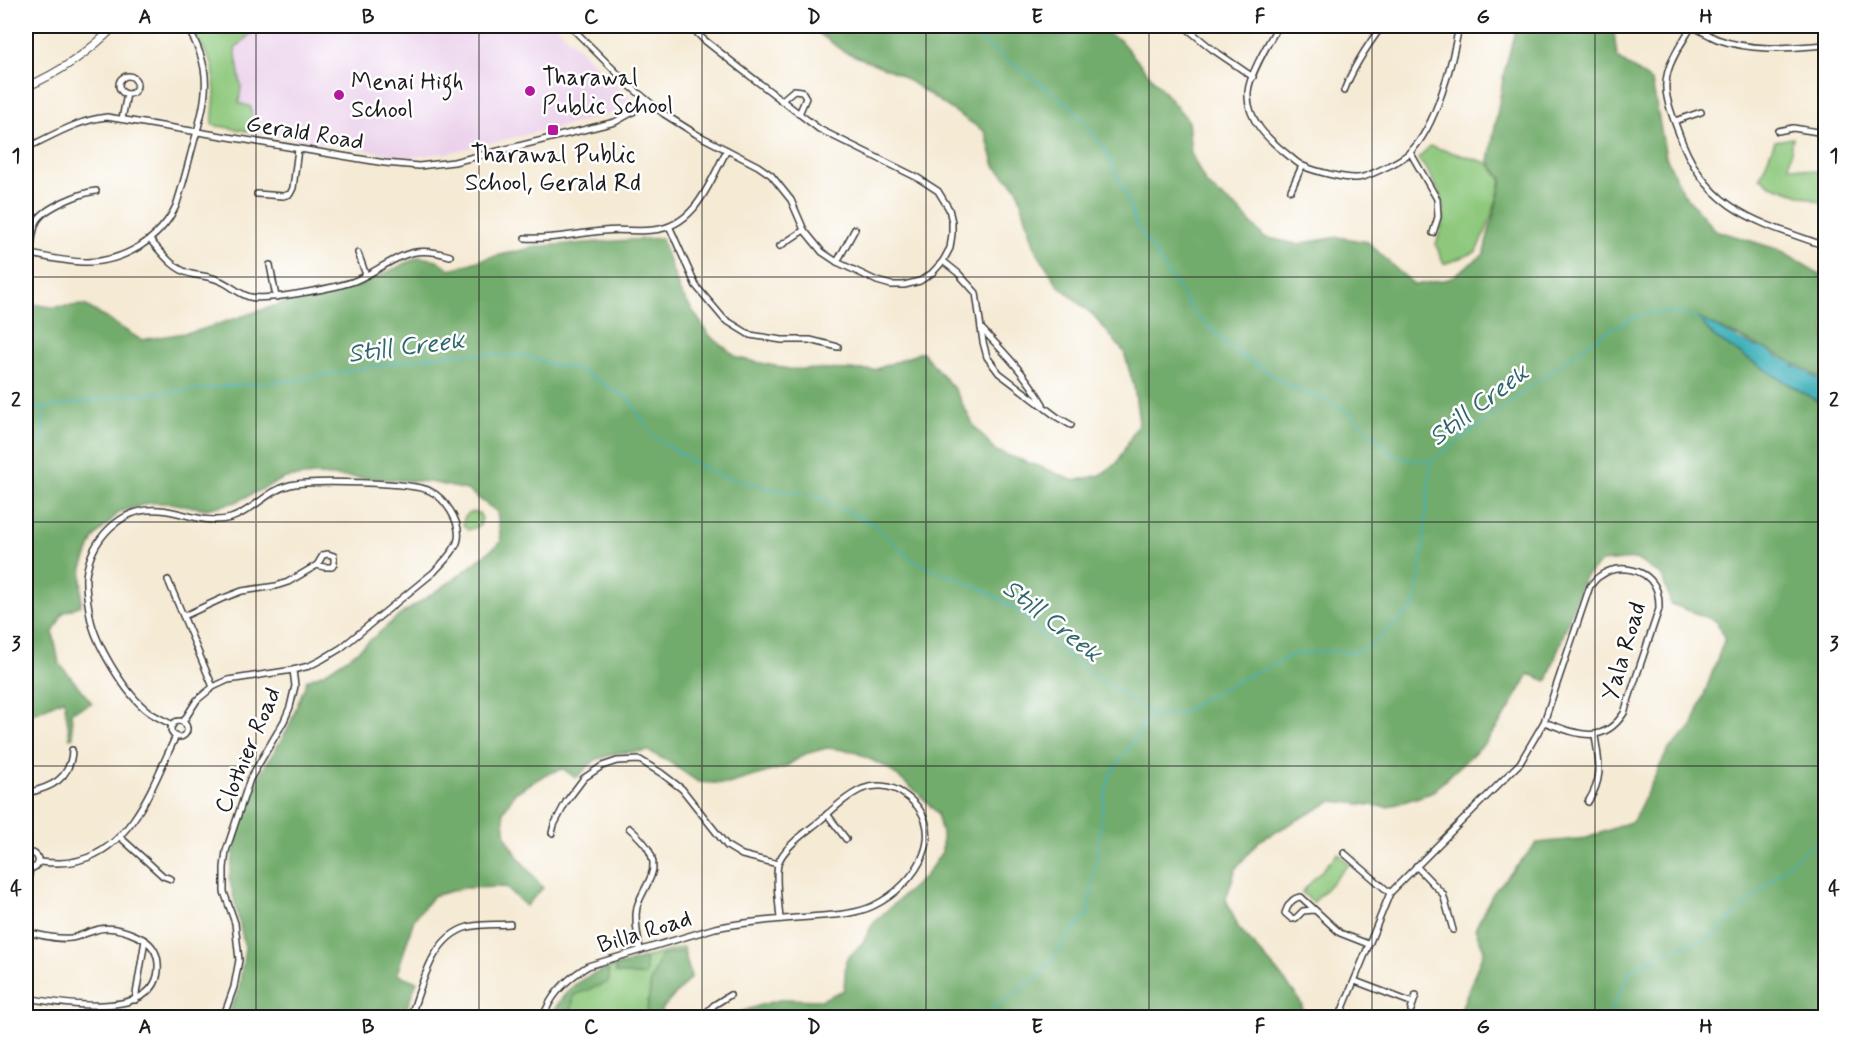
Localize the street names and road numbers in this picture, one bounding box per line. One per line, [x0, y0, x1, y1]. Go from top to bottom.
street label: Gerald Road [244, 109, 366, 158]
street label: Yala Road [1595, 599, 1654, 704]
street label: Clothier Road [208, 683, 289, 818]
street label: Billa Road [593, 903, 695, 961]

